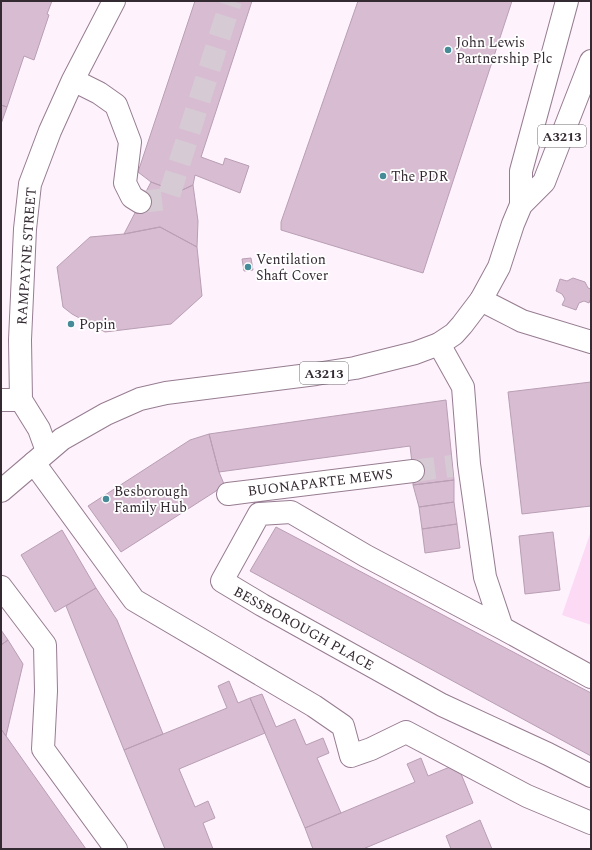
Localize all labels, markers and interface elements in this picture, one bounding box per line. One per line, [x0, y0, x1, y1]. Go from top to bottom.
place label: John Lewis Partnership Plc [456, 32, 553, 69]
marker: John Lewis Partnership Plc [443, 45, 453, 55]
road number: A3213 [538, 125, 586, 147]
place label: The PDR [391, 166, 449, 187]
marker: The PDR [378, 171, 388, 181]
street label: RAMPAYNE STREET [11, 187, 42, 326]
place label: Ventilation Shaft Cover [256, 249, 329, 286]
marker: Ventilation Shaft Cover [243, 262, 253, 272]
place label: Popin [79, 314, 116, 335]
marker: Popin [66, 319, 76, 329]
road number: A3213 [300, 362, 348, 384]
street label: BUONAPARTE MEWS [246, 463, 394, 502]
place label: Besborough Family Hub [114, 481, 188, 518]
marker: Besborough Family Hub [101, 494, 111, 504]
street label: BESSBOROUGH PLACE [230, 581, 378, 676]

